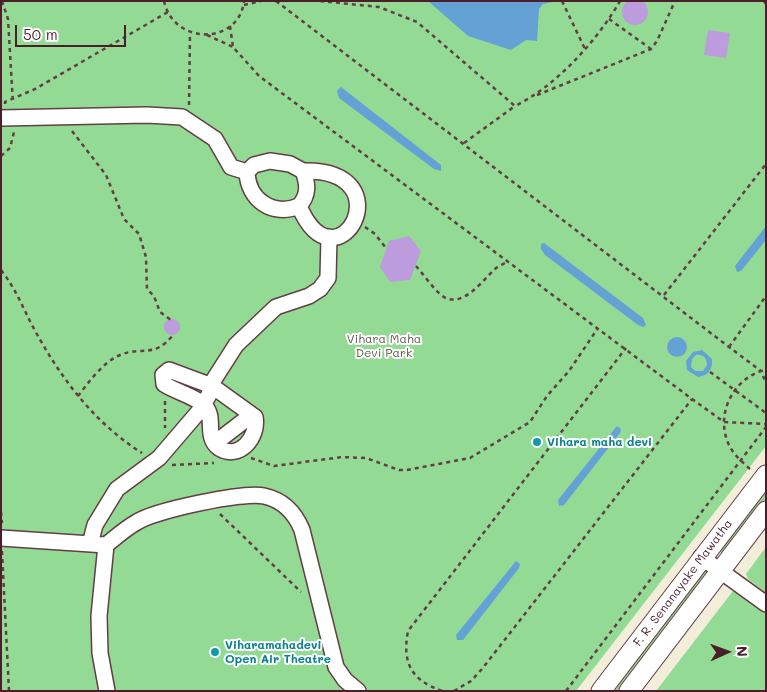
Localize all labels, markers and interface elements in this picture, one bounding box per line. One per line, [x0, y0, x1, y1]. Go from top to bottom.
scale bar [18, 15, 129, 47]
text: 50 m [23, 24, 58, 44]
park label: Vihara Maha Devi Park [347, 332, 421, 360]
place label: Vihara maha devi [547, 435, 652, 449]
marker: Vihara maha devi [531, 436, 543, 448]
street label: F. R. Senanayake Mawatha [631, 517, 735, 649]
north arrow [702, 627, 752, 677]
place label: Viharamahadevi Open Air Theatre [225, 638, 331, 666]
marker: Viharamahadevi Open Air Theatre [209, 646, 221, 658]
text: N [733, 646, 752, 657]

